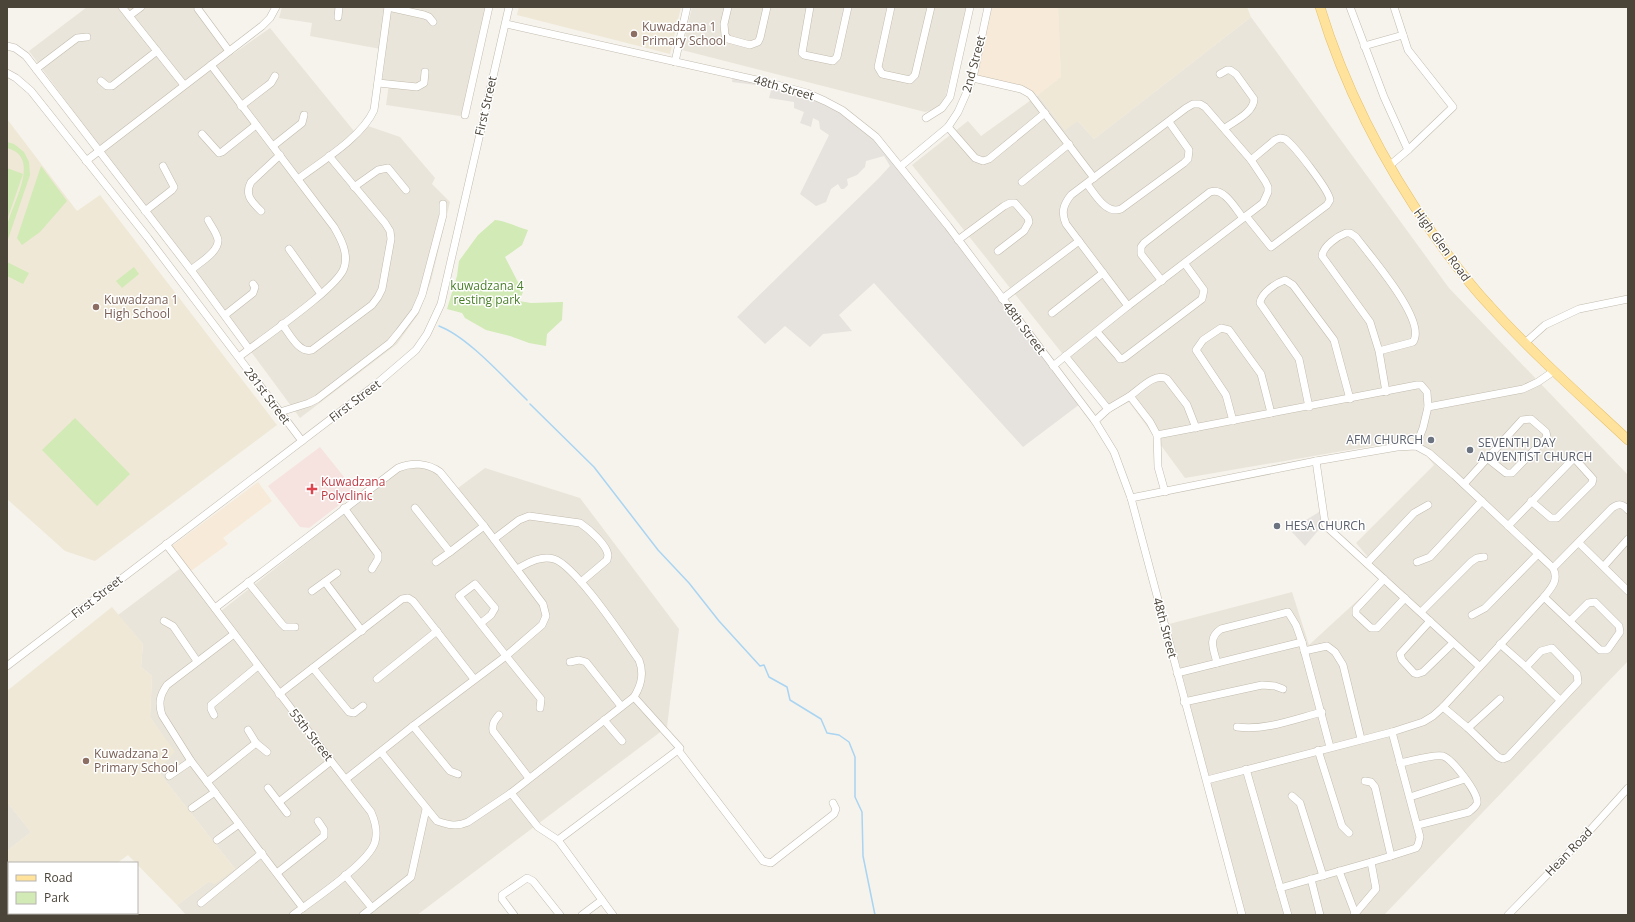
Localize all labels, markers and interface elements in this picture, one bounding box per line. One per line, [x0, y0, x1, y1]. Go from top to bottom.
place label: Kuwadzana 1 Primary School [642, 18, 726, 49]
marker: Kuwadzana 1 Primary School [629, 29, 639, 39]
street label: 2nd Street [958, 34, 989, 94]
street label: 48th Street [752, 71, 816, 104]
street label: First Street [470, 74, 501, 137]
street label: High Glen Road [1410, 205, 1475, 285]
park label: kuwadzana 4 resting park [450, 277, 524, 308]
place label: Kuwadzana 1 High School [104, 291, 178, 322]
street label: 48th Street [999, 298, 1050, 358]
marker: Kuwadzana 1 High School [91, 302, 101, 312]
street label: 281st Street [240, 364, 294, 428]
street label: First Street [325, 376, 384, 426]
place label: AFM CHURCH [1346, 431, 1423, 448]
place label: SEVENTH DAY ADVENTIST CHURCH [1478, 434, 1592, 465]
marker: AFM CHURCH [1426, 435, 1436, 445]
marker: SEVENTH DAY ADVENTIST CHURCH [1465, 445, 1475, 455]
place label: Kuwadzana Polyclinic [321, 473, 385, 504]
marker: Kuwadzana Polyclinic [306, 483, 318, 495]
place label: HESA CHURCh [1285, 517, 1365, 534]
marker: HESA CHURCh [1272, 521, 1282, 531]
street label: First Street [68, 571, 126, 622]
street label: 48th Street [1149, 596, 1182, 660]
street label: 55th Street [286, 705, 337, 764]
place label: Kuwadzana 2 Primary School [94, 745, 178, 776]
marker: Kuwadzana 2 Primary School [81, 756, 91, 766]
street label: Hean Road [1541, 824, 1596, 880]
legend [8, 862, 138, 914]
text: Road [44, 869, 73, 886]
text: Park [44, 889, 70, 906]

